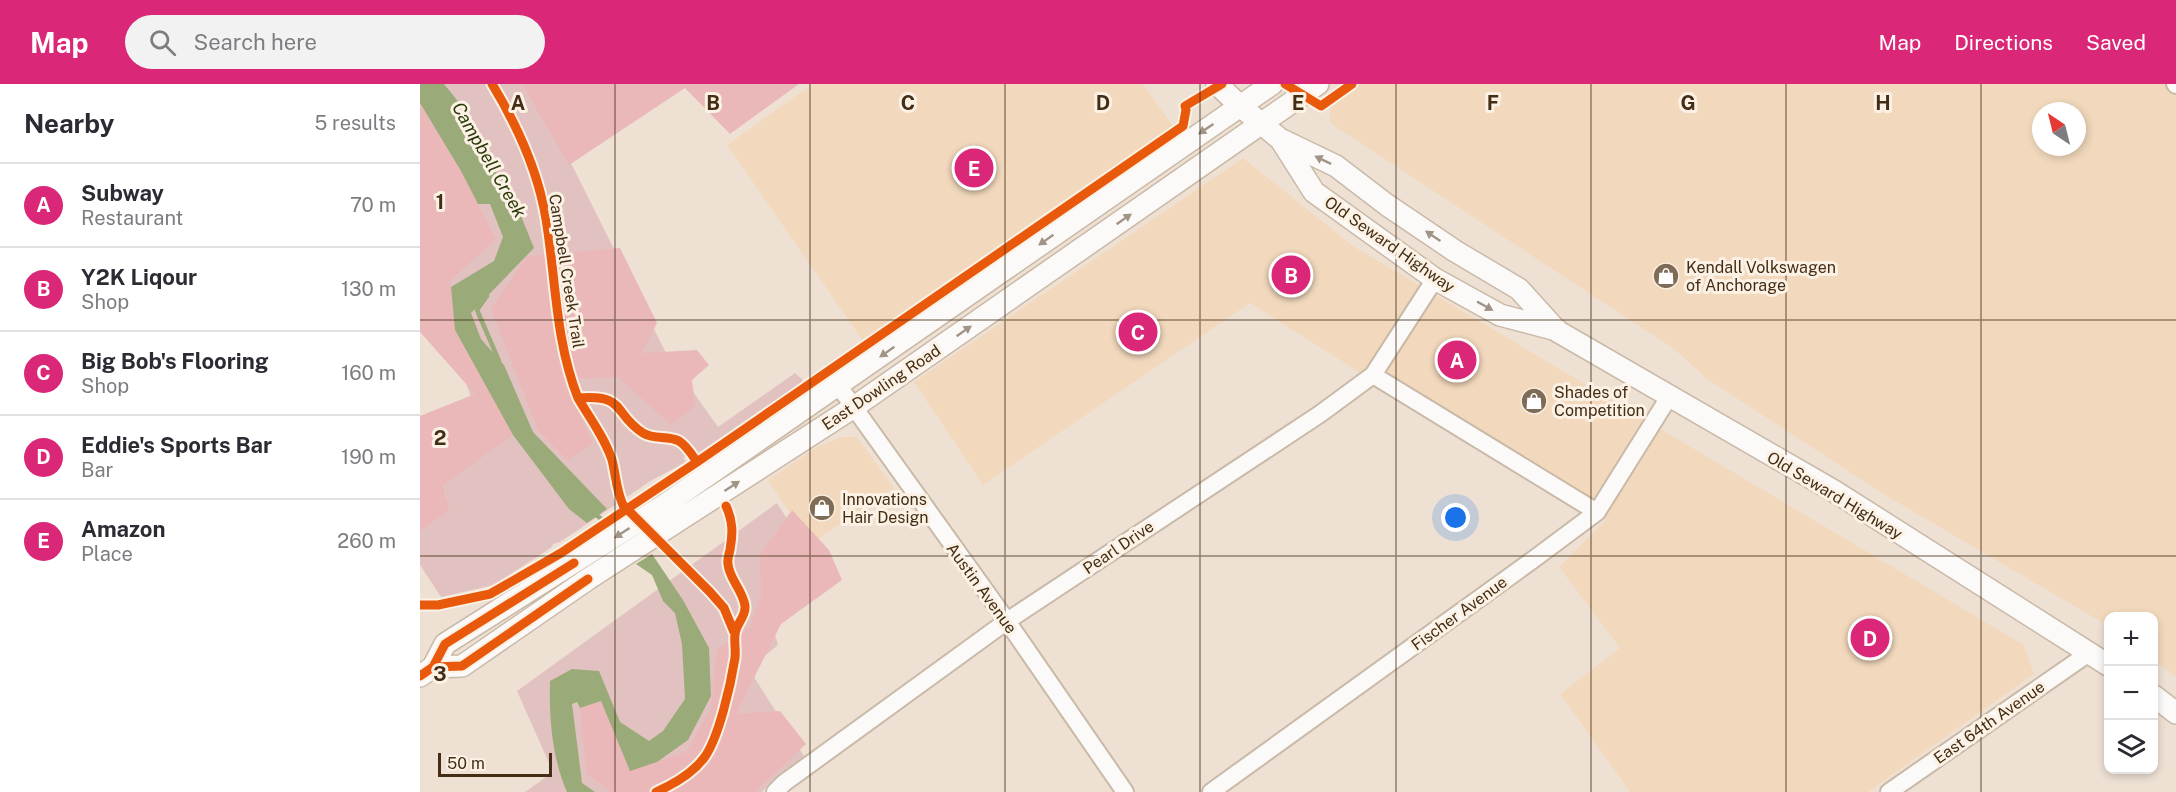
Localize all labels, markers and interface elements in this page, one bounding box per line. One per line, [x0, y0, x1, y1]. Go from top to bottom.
search box [125, 15, 545, 69]
text: Map [30, 26, 89, 59]
icon: search [146, 26, 179, 59]
text: Search here [194, 29, 317, 55]
text: Map [1879, 30, 1921, 55]
text: Directions [1954, 30, 2053, 55]
text: Saved [2086, 30, 2146, 55]
text: A [511, 91, 525, 115]
text: B [706, 91, 720, 115]
text: C [901, 91, 915, 115]
text: D [1096, 91, 1110, 115]
text: E [1292, 91, 1304, 115]
text: F [1487, 91, 1499, 115]
text: G [1680, 91, 1696, 115]
text: H [1875, 91, 1891, 115]
water label: Campbell Creek [448, 98, 531, 221]
north arrow [2032, 102, 2086, 156]
text: Nearby [24, 108, 114, 139]
text: 5 results [314, 111, 396, 135]
one-way arrow [1198, 123, 1215, 134]
pin: E [954, 146, 994, 190]
one-way arrow [1314, 155, 1331, 164]
text: Subway [81, 180, 164, 206]
text: 1 [436, 190, 444, 214]
street label: Old Seward Highway [1321, 192, 1459, 297]
text: A [36, 193, 51, 217]
text: 70 m [350, 193, 396, 217]
street label: Campbell Creek Trail [545, 193, 588, 350]
text: Restaurant [81, 206, 183, 230]
one-way arrow [1115, 213, 1131, 225]
one-way arrow [1426, 230, 1442, 242]
one-way arrow [1039, 234, 1055, 246]
pin: B [1272, 252, 1310, 297]
place label: Kendall Volkswagen of Anchorage [1686, 258, 1836, 295]
shop icon: Kendall Volkswagen of Anchorage [1651, 261, 1681, 291]
text: Y2K Liqour [81, 264, 197, 290]
text: B [37, 277, 50, 301]
text: 130 m [341, 277, 396, 301]
text: Shop [81, 290, 129, 314]
one-way arrow [1476, 301, 1493, 311]
pin: C [1118, 310, 1158, 354]
one-way arrow [955, 325, 971, 337]
pin: A [1438, 338, 1476, 382]
street label: East Dowling Road [818, 341, 944, 434]
one-way arrow [879, 346, 895, 358]
text: Big Bob's Flooring [81, 348, 269, 374]
text: C [36, 361, 51, 385]
text: 160 m [341, 361, 396, 385]
text: Shop [81, 374, 129, 398]
place label: Shades of Competition [1554, 383, 1645, 420]
shop icon: Shades of Competition [1519, 386, 1549, 416]
text: 2 [434, 426, 446, 450]
text: Eddie's Sports Bar [81, 432, 272, 458]
text: D [36, 445, 51, 469]
text: 190 m [341, 445, 396, 469]
street label: Old Seward Highway [1764, 448, 1906, 544]
text: Bar [81, 458, 113, 482]
one-way arrow [724, 480, 740, 491]
place label: Innovations Hair Design [842, 490, 929, 527]
shop icon: Innovations Hair Design [807, 493, 837, 523]
your location [1441, 503, 1470, 532]
text: Amazon [81, 516, 165, 542]
street label: Pearl Drive [1079, 517, 1157, 578]
one-way arrow [613, 527, 630, 538]
text: E [37, 529, 50, 553]
text: 260 m [337, 529, 396, 553]
street label: Austin Avenue [943, 540, 1021, 637]
text: Place [81, 542, 133, 566]
street label: Fischer Avenue [1408, 572, 1511, 654]
map controls [2104, 612, 2158, 774]
button: + [2104, 612, 2158, 666]
pin: D [1850, 616, 1890, 660]
text: 3 [433, 662, 447, 686]
button: − [2104, 666, 2158, 720]
street label: East 64th Avenue [1930, 677, 2048, 768]
button: layers [2104, 720, 2158, 774]
scale bar [438, 750, 552, 778]
text: 50 m [447, 754, 485, 773]

